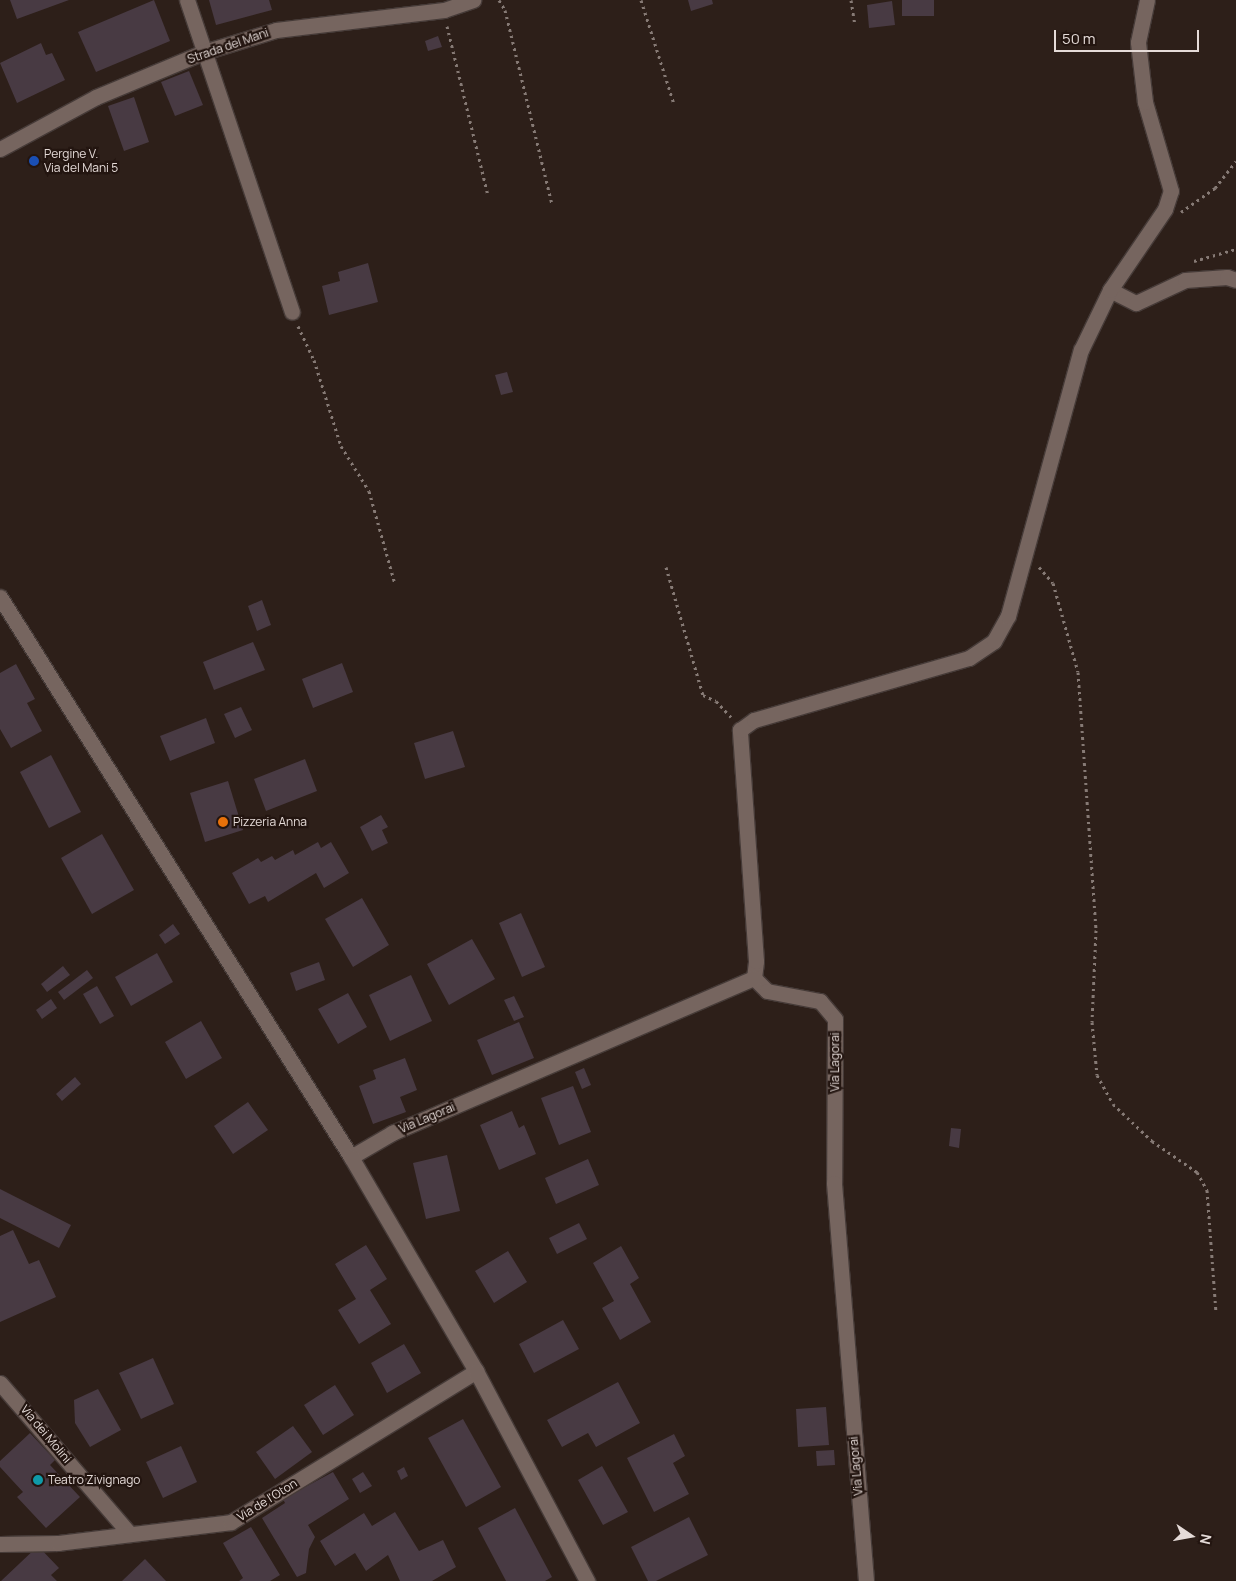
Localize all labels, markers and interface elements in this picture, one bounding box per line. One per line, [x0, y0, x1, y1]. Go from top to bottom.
scale bar [1056, 20, 1201, 52]
street label: Strada del Mani [185, 25, 271, 67]
text: 50 m [1062, 28, 1096, 49]
place label: Pergine V. Via del Mani 5 [44, 147, 118, 175]
marker: Pergine V. Via del Mani 5 [28, 155, 40, 167]
place label: Pizzeria Anna [233, 815, 307, 829]
marker: Pizzeria Anna [217, 816, 229, 828]
street label: Via Lagorai [828, 1032, 842, 1092]
street label: Via Lagorai [397, 1100, 457, 1136]
street label: Via dei Molini [18, 1402, 74, 1466]
street label: Via Lagorai [846, 1436, 866, 1496]
place label: Teatro Zivignago [48, 1473, 140, 1487]
marker: Teatro Zivignago [32, 1474, 44, 1486]
street label: Via de l'Oton [234, 1476, 300, 1524]
north arrow [1166, 1511, 1216, 1561]
text: N [1196, 1532, 1216, 1546]

